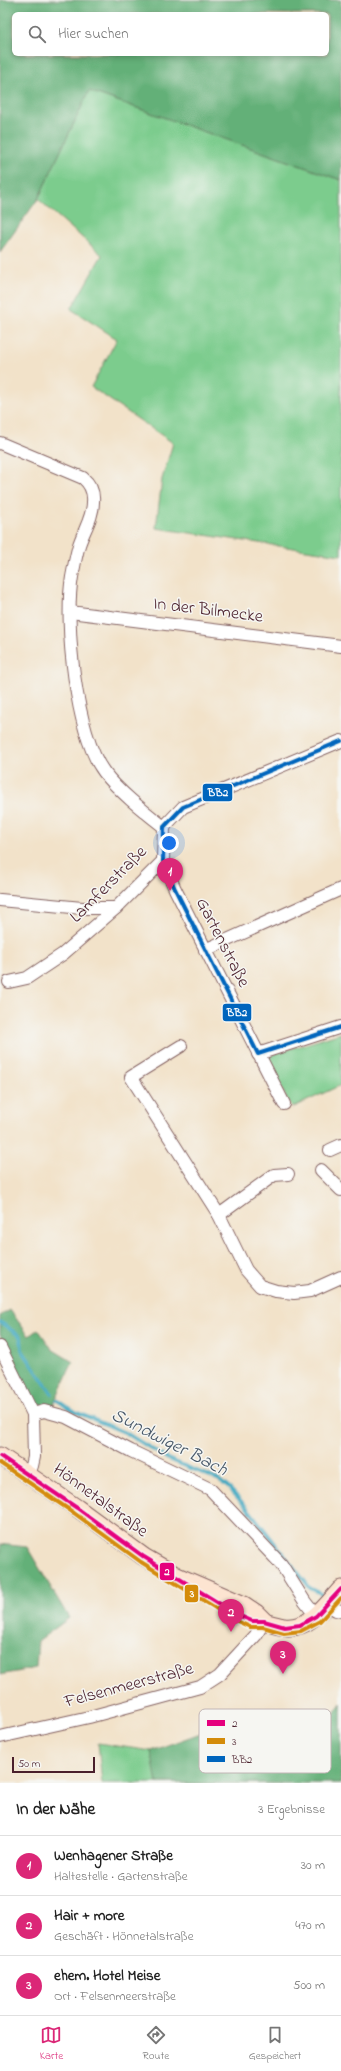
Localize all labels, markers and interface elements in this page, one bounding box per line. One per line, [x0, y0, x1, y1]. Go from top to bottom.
search box [12, 12, 329, 56]
icon: search [26, 23, 48, 45]
text: Hier suchen [58, 23, 129, 45]
street label: In der Bilmecke [152, 591, 265, 631]
line badge: BB2 [202, 783, 233, 802]
text: BB2 [207, 785, 229, 801]
your location [159, 833, 179, 853]
street label: Lamferstraße [64, 840, 154, 930]
pin: 1 [157, 858, 183, 891]
street label: Gartenstraße [188, 894, 256, 993]
line badge: BB2 [222, 1003, 252, 1022]
text: BB2 [226, 1005, 248, 1021]
water label: Sundwiger Bach [106, 1402, 233, 1485]
street label: Hönnetalstraße [47, 1457, 154, 1545]
line badge: 2 [159, 1562, 175, 1581]
text: 2 [163, 1564, 170, 1580]
line badge: 3 [184, 1584, 199, 1603]
text: 3 [189, 1586, 195, 1602]
pin: 2 [218, 1599, 244, 1632]
pin: 3 [270, 1641, 296, 1674]
street label: Felsenmeerstraße [61, 1656, 197, 1716]
legend [199, 1709, 331, 1773]
text: 2 [232, 1716, 238, 1732]
text: 3 [232, 1734, 237, 1750]
text: BB2 [231, 1752, 253, 1768]
scale bar [12, 1755, 95, 1774]
text: 50 m [18, 1756, 40, 1772]
text: In der Nähe [16, 1797, 95, 1822]
text: 3 Ergebnisse [258, 1800, 325, 1819]
text: Wenhagener Straße [54, 1845, 173, 1867]
text: 1 [27, 1856, 31, 1875]
text: 30 m [301, 1856, 325, 1875]
text: Haltestelle · Gartenstraße [54, 1867, 188, 1886]
text: Hair + more [54, 1905, 124, 1927]
text: 2 [26, 1916, 32, 1935]
text: 470 m [295, 1916, 325, 1935]
text: Geschäft · Hönnetalstraße [54, 1927, 193, 1946]
text: ehem. Hotel Meise [54, 1965, 160, 1987]
text: 3 [26, 1976, 32, 1995]
text: 500 m [293, 1976, 325, 1995]
text: Ort · Felsenmeerstraße [54, 1987, 176, 2006]
tab: Karte [40, 2024, 63, 2064]
tab: Route [143, 2024, 169, 2064]
tab: Gespeichert [249, 2024, 301, 2064]

